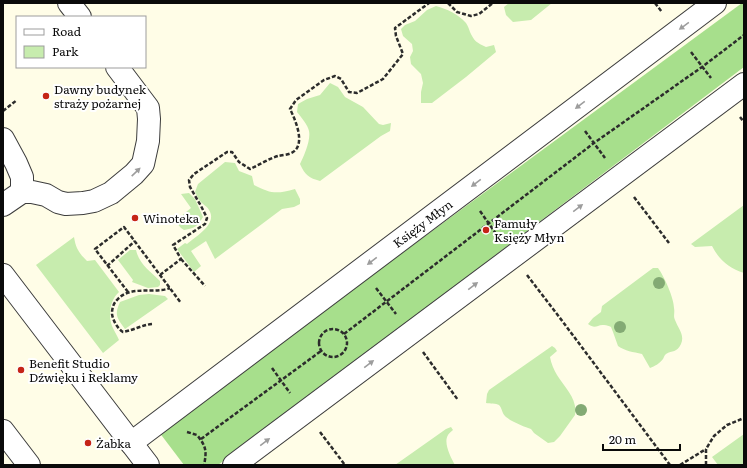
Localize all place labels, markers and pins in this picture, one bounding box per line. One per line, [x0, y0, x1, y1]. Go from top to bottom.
place label: Dawny budynek straży pożarnej [54, 80, 147, 112]
marker: Dawny budynek straży pożarnej [41, 91, 51, 101]
place label: Winoteka [143, 209, 200, 227]
marker: Winoteka [130, 213, 140, 223]
place label: Famuły Księży Młyn [494, 214, 564, 246]
marker: Famuły Księży Młyn [481, 225, 491, 235]
place label: Benefit Studio Dźwięku i Reklamy [29, 354, 138, 386]
marker: Benefit Studio Dźwięku i Reklamy [16, 365, 26, 375]
place label: Żabka [96, 434, 131, 452]
marker: Żabka [83, 438, 93, 448]

